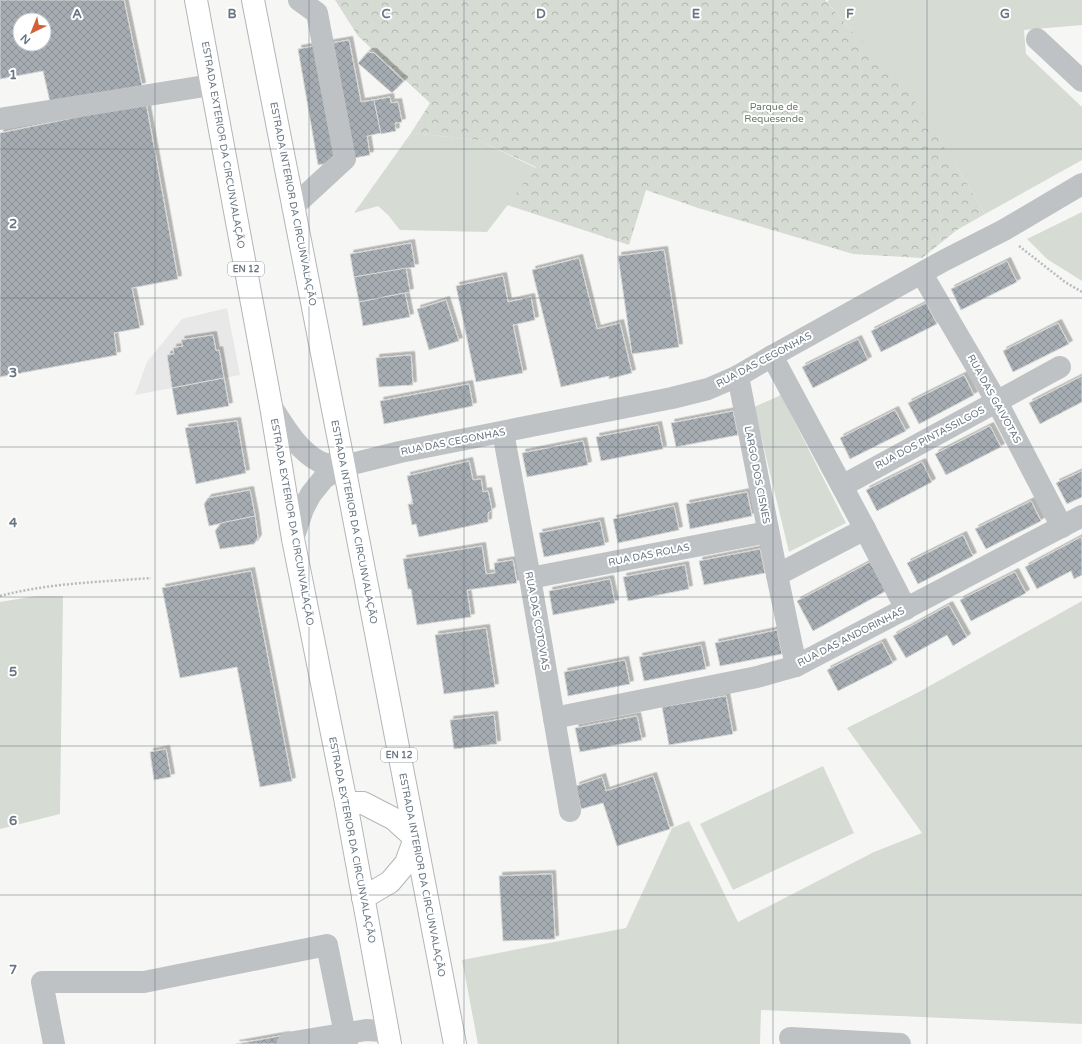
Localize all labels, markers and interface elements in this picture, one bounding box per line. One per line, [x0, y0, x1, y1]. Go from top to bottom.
text: A [72, 6, 82, 22]
text: B [227, 6, 237, 22]
text: C [381, 6, 391, 22]
text: D [536, 6, 546, 22]
text: E [692, 6, 700, 22]
text: F [846, 6, 854, 22]
text: G [1000, 6, 1010, 22]
north arrow [12, 12, 52, 52]
text: N [18, 31, 33, 47]
street label: ESTRADA EXTERIOR DA CIRCUNVALAÇÃO [199, 41, 247, 249]
text: 1 [9, 67, 17, 83]
street label: ESTRADA INTERIOR DA CIRCUNVALAÇÃO [267, 101, 319, 307]
park label: Parque de Requesende [744, 101, 804, 125]
text: 2 [9, 216, 17, 232]
road number: EN 12 [228, 262, 264, 276]
street label: RUA DAS CEGONHAS [714, 330, 814, 390]
street label: RUA DAS GAIVOTAS [965, 352, 1023, 446]
text: 3 [9, 365, 17, 381]
street label: RUA DOS PINTASSILGOS [873, 404, 987, 472]
street label: ESTRADA EXTERIOR DA CIRCUNVALAÇÃO [268, 418, 316, 626]
street label: ESTRADA INTERIOR DA CIRCUNVALAÇÃO [328, 419, 380, 625]
street label: LARGO DOS CISNES [742, 425, 772, 525]
street label: RUA DAS CEGONHAS [400, 426, 506, 458]
text: 4 [9, 515, 18, 531]
street label: RUA DAS ROLAS [607, 541, 691, 569]
street label: RUA DAS COTOVIAS [522, 571, 552, 671]
street label: RUA DAS ANDORINHAS [796, 605, 906, 669]
text: 5 [9, 664, 17, 680]
street label: ESTRADA EXTERIOR DA CIRCUNVALAÇÃO [326, 736, 378, 944]
road number: EN 12 [381, 748, 417, 762]
street label: ESTRADA INTERIOR DA CIRCUNVALAÇÃO [396, 772, 448, 978]
text: 6 [9, 813, 17, 829]
text: 7 [9, 962, 17, 978]

